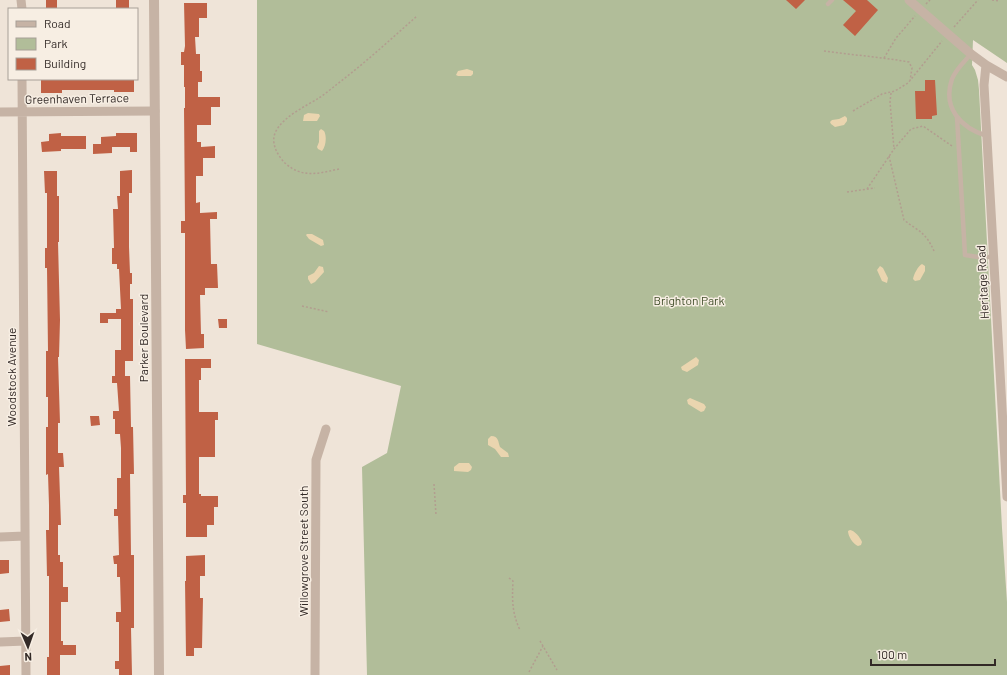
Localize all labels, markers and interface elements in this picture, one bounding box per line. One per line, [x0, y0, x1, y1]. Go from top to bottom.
legend [8, 8, 138, 80]
text: Road [44, 16, 71, 30]
text: Park [44, 36, 68, 50]
text: Building [44, 56, 86, 70]
street label: Greenhaven Terrace [25, 90, 129, 106]
street label: Heritage Road [973, 245, 991, 319]
park label: Brighton Park [653, 293, 725, 307]
street label: Parker Boulevard [136, 294, 150, 382]
street label: Woodstock Avenue [4, 328, 18, 426]
street label: Willowgrove Street South [296, 485, 310, 617]
north arrow [8, 627, 48, 667]
scale bar [871, 641, 995, 667]
text: 100 m [877, 647, 907, 661]
text: N [24, 651, 32, 664]

